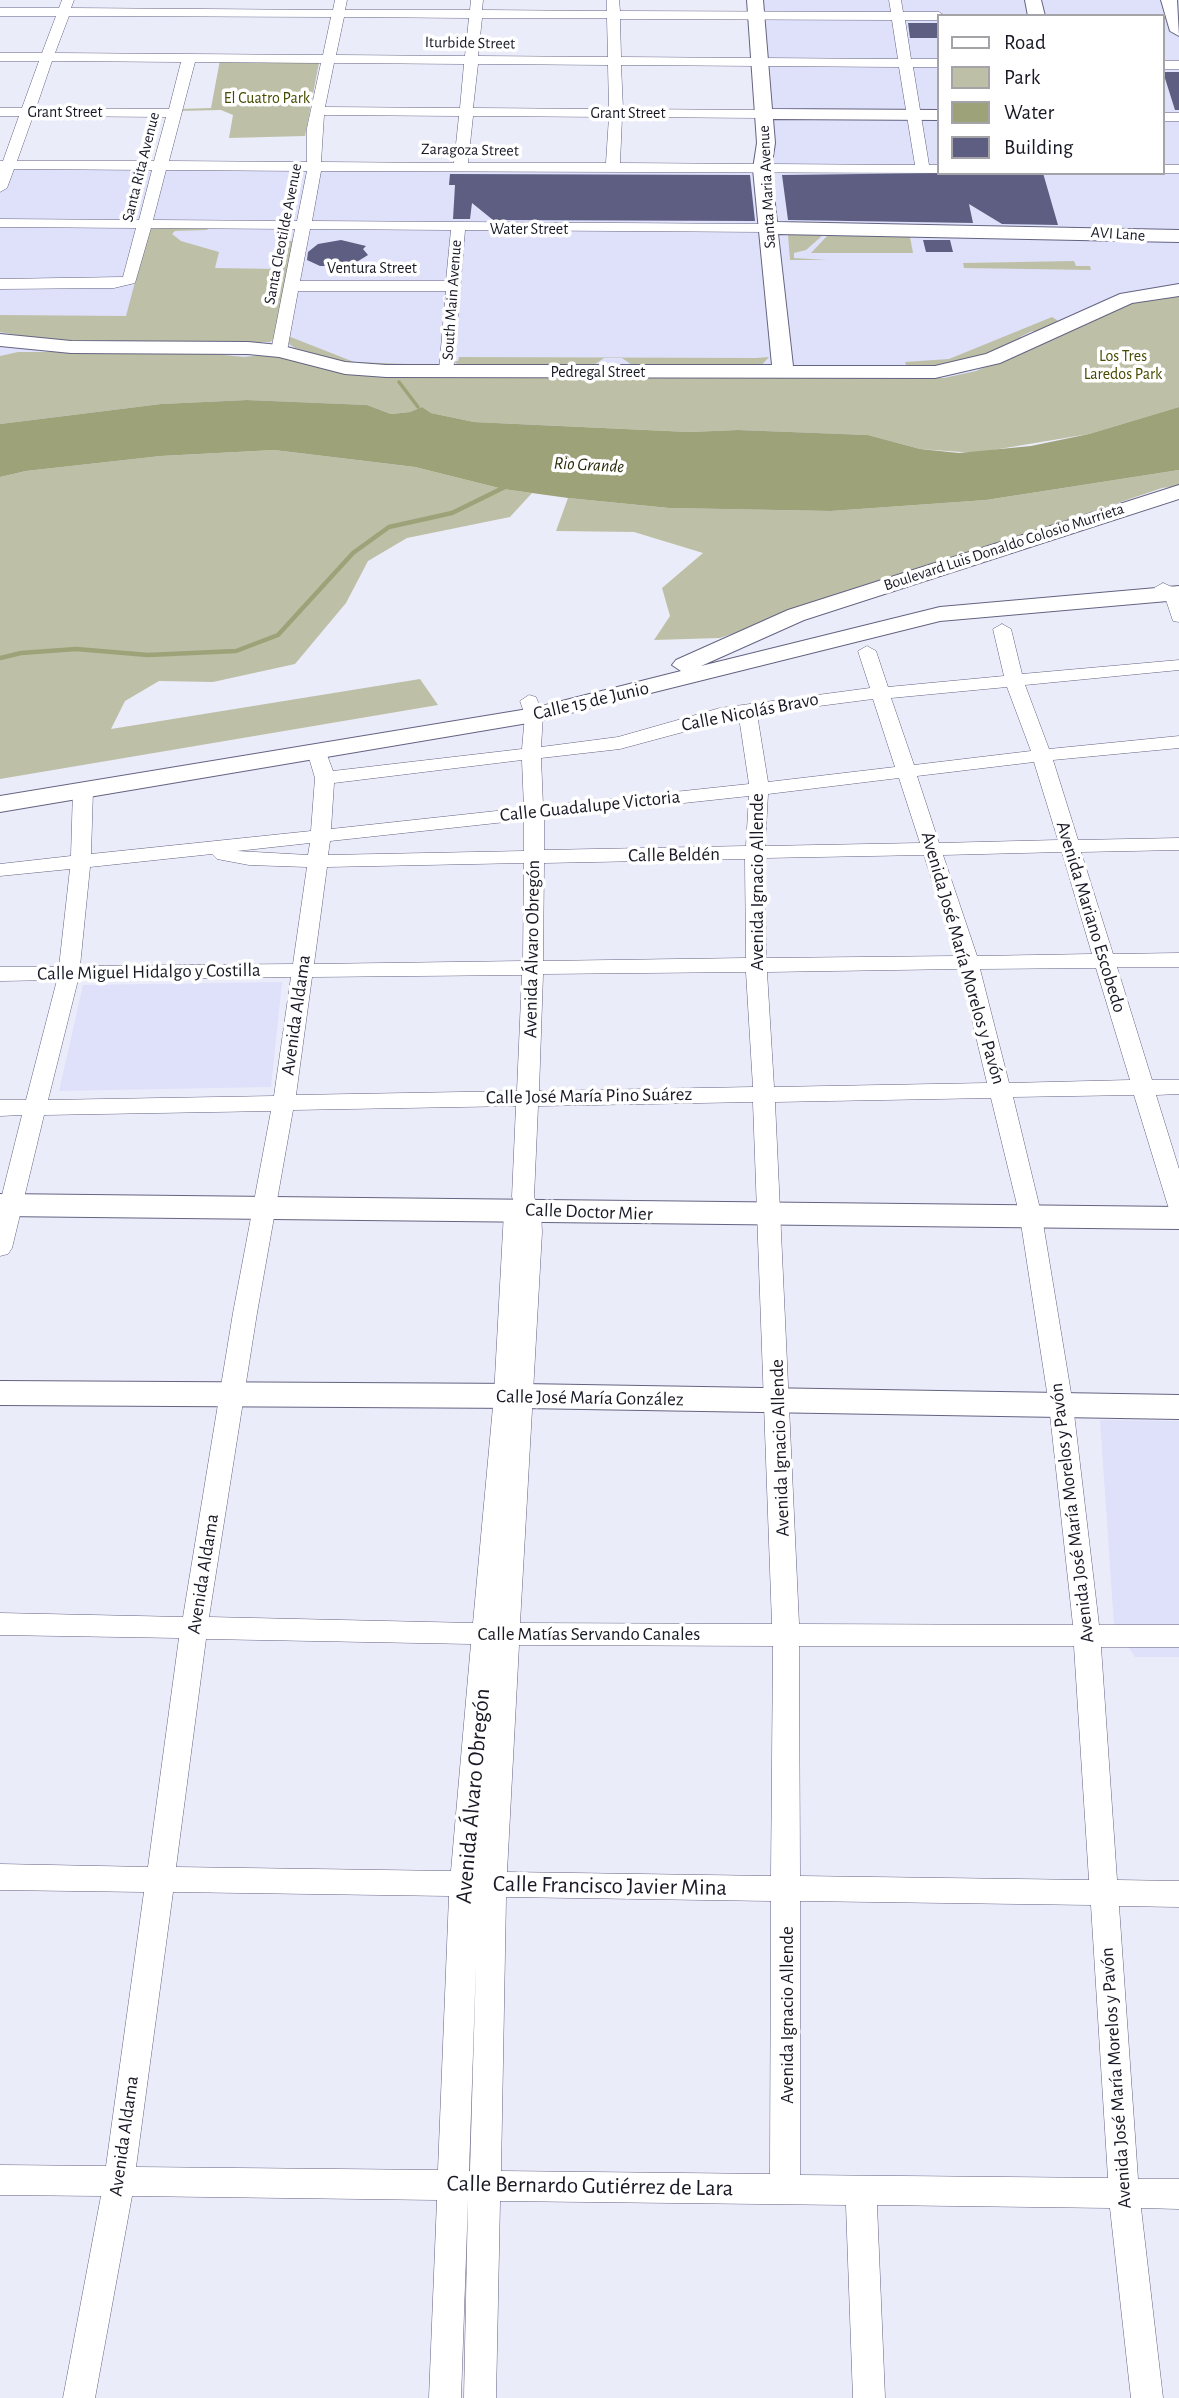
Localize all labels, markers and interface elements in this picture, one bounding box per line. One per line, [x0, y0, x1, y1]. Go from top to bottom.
legend [937, 14, 1165, 175]
text: Road [1004, 32, 1046, 53]
street label: Iturbide Street [425, 33, 515, 53]
text: Park [1004, 67, 1040, 88]
park label: El Cuatro Park [224, 88, 310, 108]
street label: Grant Street [27, 102, 103, 122]
text: Water [1004, 102, 1054, 123]
street label: Grant Street [590, 103, 666, 123]
street label: Santa Rita Avenue [118, 110, 164, 224]
street label: Santa Maria Avenue [754, 125, 780, 249]
text: Building [1004, 137, 1073, 158]
street label: Zaragoza Street [421, 140, 519, 160]
street label: Santa Cleotilde Avenue [260, 162, 306, 306]
street label: Water Street [490, 219, 568, 239]
street label: AVI Lane [1090, 223, 1146, 245]
street label: South Main Avenue [438, 239, 466, 361]
street label: Ventura Street [327, 258, 417, 278]
park label: Los Tres Laredos Park [1084, 346, 1162, 384]
street label: Pedregal Street [551, 362, 645, 382]
water label: Rio Grande [553, 452, 625, 478]
street label: Boulevard Luis Donaldo Colosio Murrieta [881, 499, 1127, 595]
street label: Calle 15 de Junio [531, 677, 651, 725]
street label: Calle Nicolás Bravo [679, 688, 821, 736]
street label: Calle Guadalupe Victoria [499, 785, 681, 827]
street label: Avenida Ignacio Allende [746, 793, 768, 971]
street label: Avenida Mariano Escobedo [1051, 819, 1131, 1015]
street label: Avenida José María Morelos y Pavón [916, 829, 1010, 1087]
street label: Calle Beldén [628, 843, 720, 867]
street label: Avenida Álvaro Obregón [519, 860, 545, 1038]
street label: Avenida Aldama [276, 953, 316, 1077]
street label: Calle Miguel Hidalgo y Costilla [37, 959, 261, 985]
street label: Calle José María Pino Suárez [486, 1083, 692, 1109]
street label: Calle Doctor Mier [525, 1198, 653, 1226]
street label: Avenida Ignacio Allende [766, 1359, 794, 1537]
street label: Avenida José María Morelos y Pavón [1045, 1382, 1099, 1644]
street label: Calle José María González [496, 1385, 684, 1411]
street label: Avenida Aldama [182, 1512, 224, 1636]
street label: Calle Matías Servando Canales [478, 1623, 700, 1645]
street label: Avenida Álvaro Obregón [450, 1687, 496, 1905]
street label: Calle Francisco Javier Mina [493, 1870, 727, 1902]
street label: Avenida Ignacio Allende [776, 1926, 798, 2104]
street label: Avenida José María Morelos y Pavón [1095, 1947, 1137, 2209]
street label: Avenida Aldama [104, 2074, 144, 2198]
street label: Calle Bernardo Gutiérrez de Lara [447, 2170, 733, 2202]

